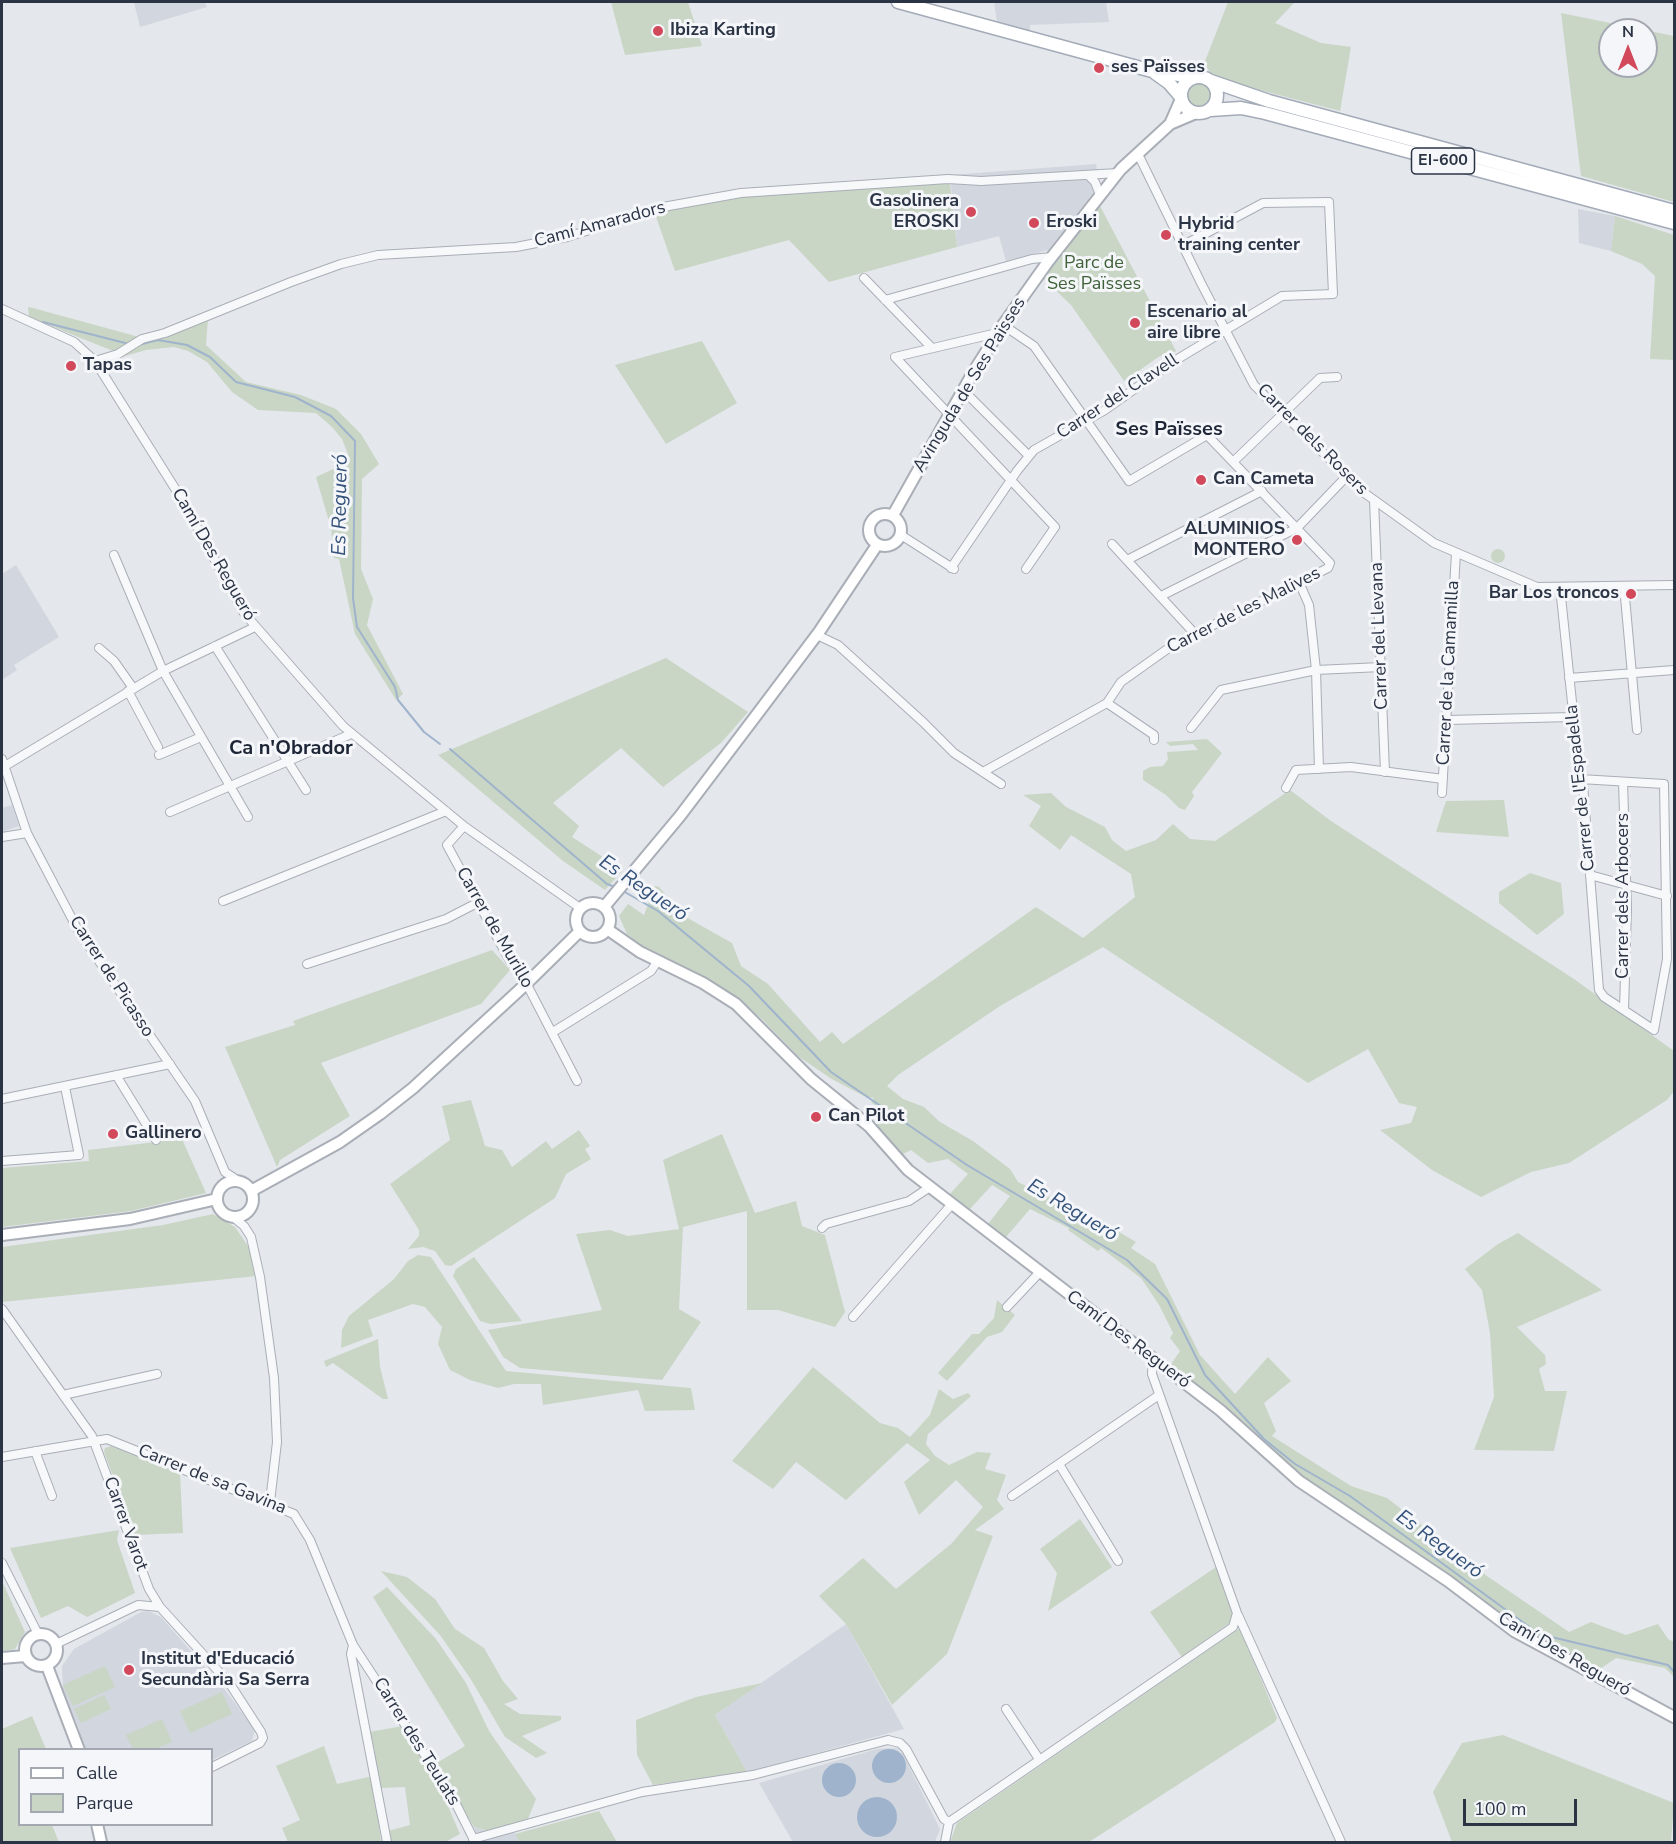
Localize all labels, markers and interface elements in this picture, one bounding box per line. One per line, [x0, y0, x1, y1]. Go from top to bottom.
north arrow [1598, 18, 1658, 78]
place label: Ibiza Karting [670, 20, 776, 42]
text: N [1622, 21, 1634, 43]
marker: Ibiza Karting [651, 24, 665, 38]
place label: ses Païsses [1111, 57, 1205, 79]
marker: ses Païsses [1092, 61, 1106, 75]
road number: EI-600 [1412, 148, 1474, 174]
place label: Gasolinera EROSKI [869, 191, 959, 234]
street label: Camí Amaradors [532, 197, 668, 253]
marker: Gasolinera EROSKI [964, 205, 978, 219]
place label: Eroski [1046, 212, 1097, 234]
place label: Hybrid training center [1178, 214, 1300, 256]
marker: Eroski [1027, 216, 1041, 230]
marker: Hybrid training center [1159, 228, 1173, 242]
park label: Parc de Ses Païsses [1047, 253, 1141, 296]
street label: Avinguda de Ses Païsses [909, 294, 1031, 476]
place label: Escenario al aire libre [1147, 302, 1247, 344]
marker: Escenario al aire libre [1128, 316, 1142, 330]
street label: Carrer del Clavell [1053, 350, 1183, 444]
place label: Tapas [83, 355, 132, 377]
marker: Tapas [64, 359, 78, 373]
street label: Carrer dels Rosers [1252, 380, 1372, 500]
district label: Ses Païsses [1115, 418, 1223, 442]
water label: Es Regueró [328, 454, 354, 556]
place label: Can Cameta [1213, 469, 1314, 491]
marker: Can Cameta [1194, 473, 1208, 487]
street label: Camí Des Regueró [166, 485, 260, 625]
place label: ALUMINIOS MONTERO [1184, 519, 1285, 562]
marker: ALUMINIOS MONTERO [1290, 533, 1304, 547]
street label: Carrer del Llevana [1367, 562, 1393, 710]
street label: Carrer de les Malives [1164, 563, 1324, 659]
street label: Carrer de la Camamilla [1433, 580, 1465, 766]
place label: Bar Los troncos [1489, 583, 1619, 605]
marker: Bar Los troncos [1624, 587, 1638, 601]
street label: Carrer de l'Espadella [1562, 704, 1600, 872]
district label: Ca n'Obrador [229, 737, 353, 761]
street label: Carrer dels Arbocers [1613, 813, 1635, 979]
water label: Es Regueró [594, 851, 692, 927]
street label: Carrer de Murillo [451, 864, 537, 992]
street label: Carrer de Picasso [64, 912, 158, 1042]
place label: Can Pilot [828, 1106, 904, 1128]
marker: Can Pilot [809, 1110, 823, 1124]
place label: Gallinero [125, 1123, 202, 1145]
marker: Gallinero [106, 1127, 120, 1141]
water label: Es Regueró [1022, 1175, 1122, 1247]
street label: Camí Des Regueró [1062, 1286, 1194, 1394]
street label: Carrer de sa Gavina [135, 1440, 289, 1520]
street label: Carrer Varot [98, 1474, 152, 1574]
water label: Es Regueró [1391, 1505, 1487, 1585]
street label: Camí Des Regueró [1494, 1608, 1634, 1702]
place label: Institut d'Educació Secundària Sa Serra [141, 1649, 310, 1692]
marker: Institut d'Educació Secundària Sa Serra [122, 1663, 136, 1677]
street label: Carrer des Teulats [368, 1674, 464, 1810]
legend [18, 1748, 213, 1826]
text: Calle [76, 1761, 118, 1785]
scale bar [1466, 1787, 1580, 1825]
text: Parque [76, 1791, 133, 1815]
text: 100 m [1474, 1797, 1526, 1821]

